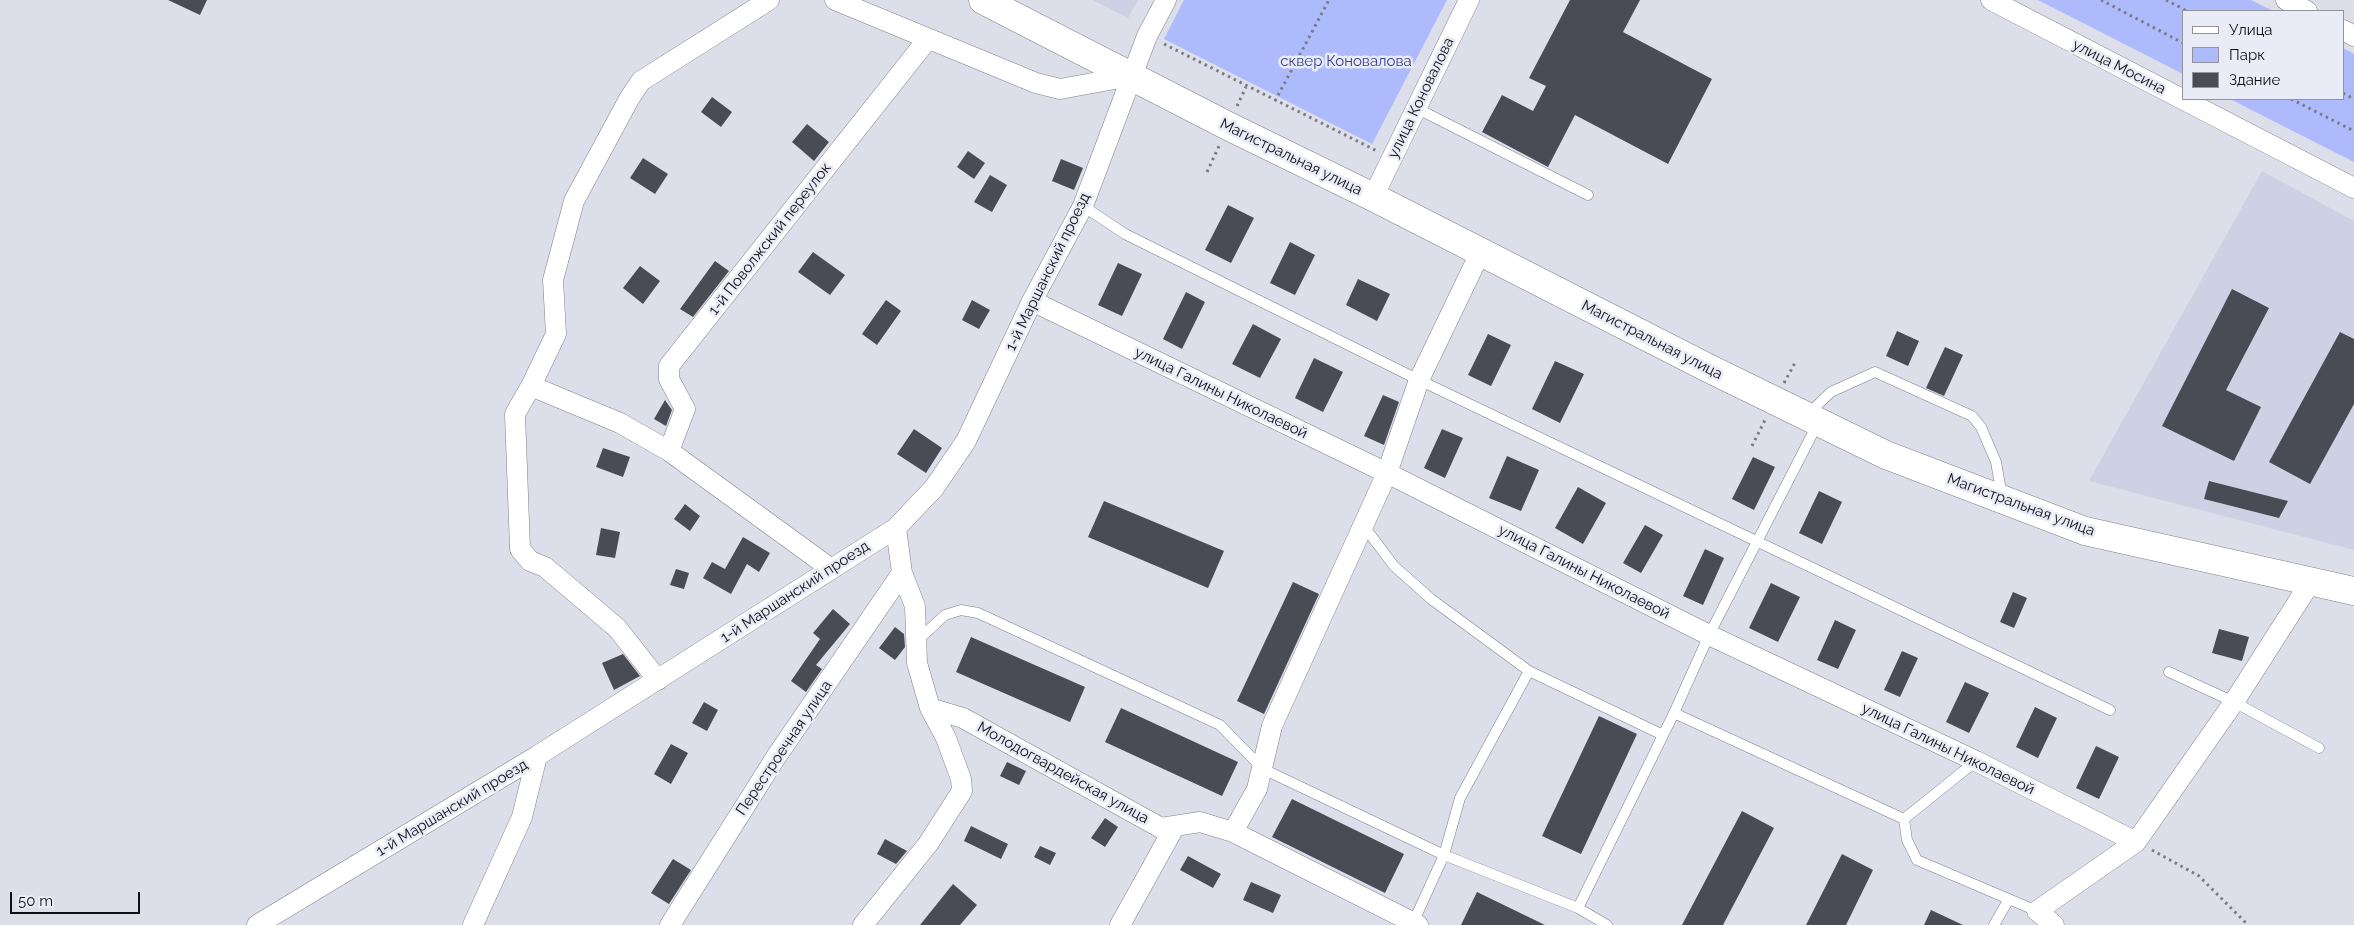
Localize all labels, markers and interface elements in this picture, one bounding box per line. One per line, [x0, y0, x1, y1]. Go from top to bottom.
legend [2182, 10, 2344, 100]
text: Улица [2229, 21, 2273, 39]
street label: улица Коновалова [1384, 35, 1458, 161]
street label: улица Мосина [2069, 36, 2169, 98]
text: Парк [2229, 46, 2265, 64]
park label: сквер Коновалова [1280, 52, 1412, 70]
text: Здание [2229, 71, 2280, 89]
street label: Магистральная улица [1217, 115, 1365, 199]
street label: 1-й Поволжский переулок [705, 159, 835, 319]
street label: 1-й Маршанский проезд [1002, 190, 1094, 354]
street label: Магистральная улица [1578, 297, 1726, 383]
street label: улица Галины Николаевой [1132, 343, 1310, 443]
street label: Магистральная улица [1945, 470, 2097, 540]
street label: улица Галины Николаевой [1495, 521, 1673, 623]
street label: 1-й Маршанский проезд [717, 537, 873, 647]
street label: Перестроечная улица [732, 677, 836, 819]
street label: улица Галины Николаевой [1859, 699, 2037, 799]
street label: Молодогвардейская улица [974, 718, 1152, 828]
street label: 1-й Маршанский проезд [373, 756, 531, 860]
scale bar [12, 882, 142, 914]
text: 50 m [18, 892, 53, 910]

